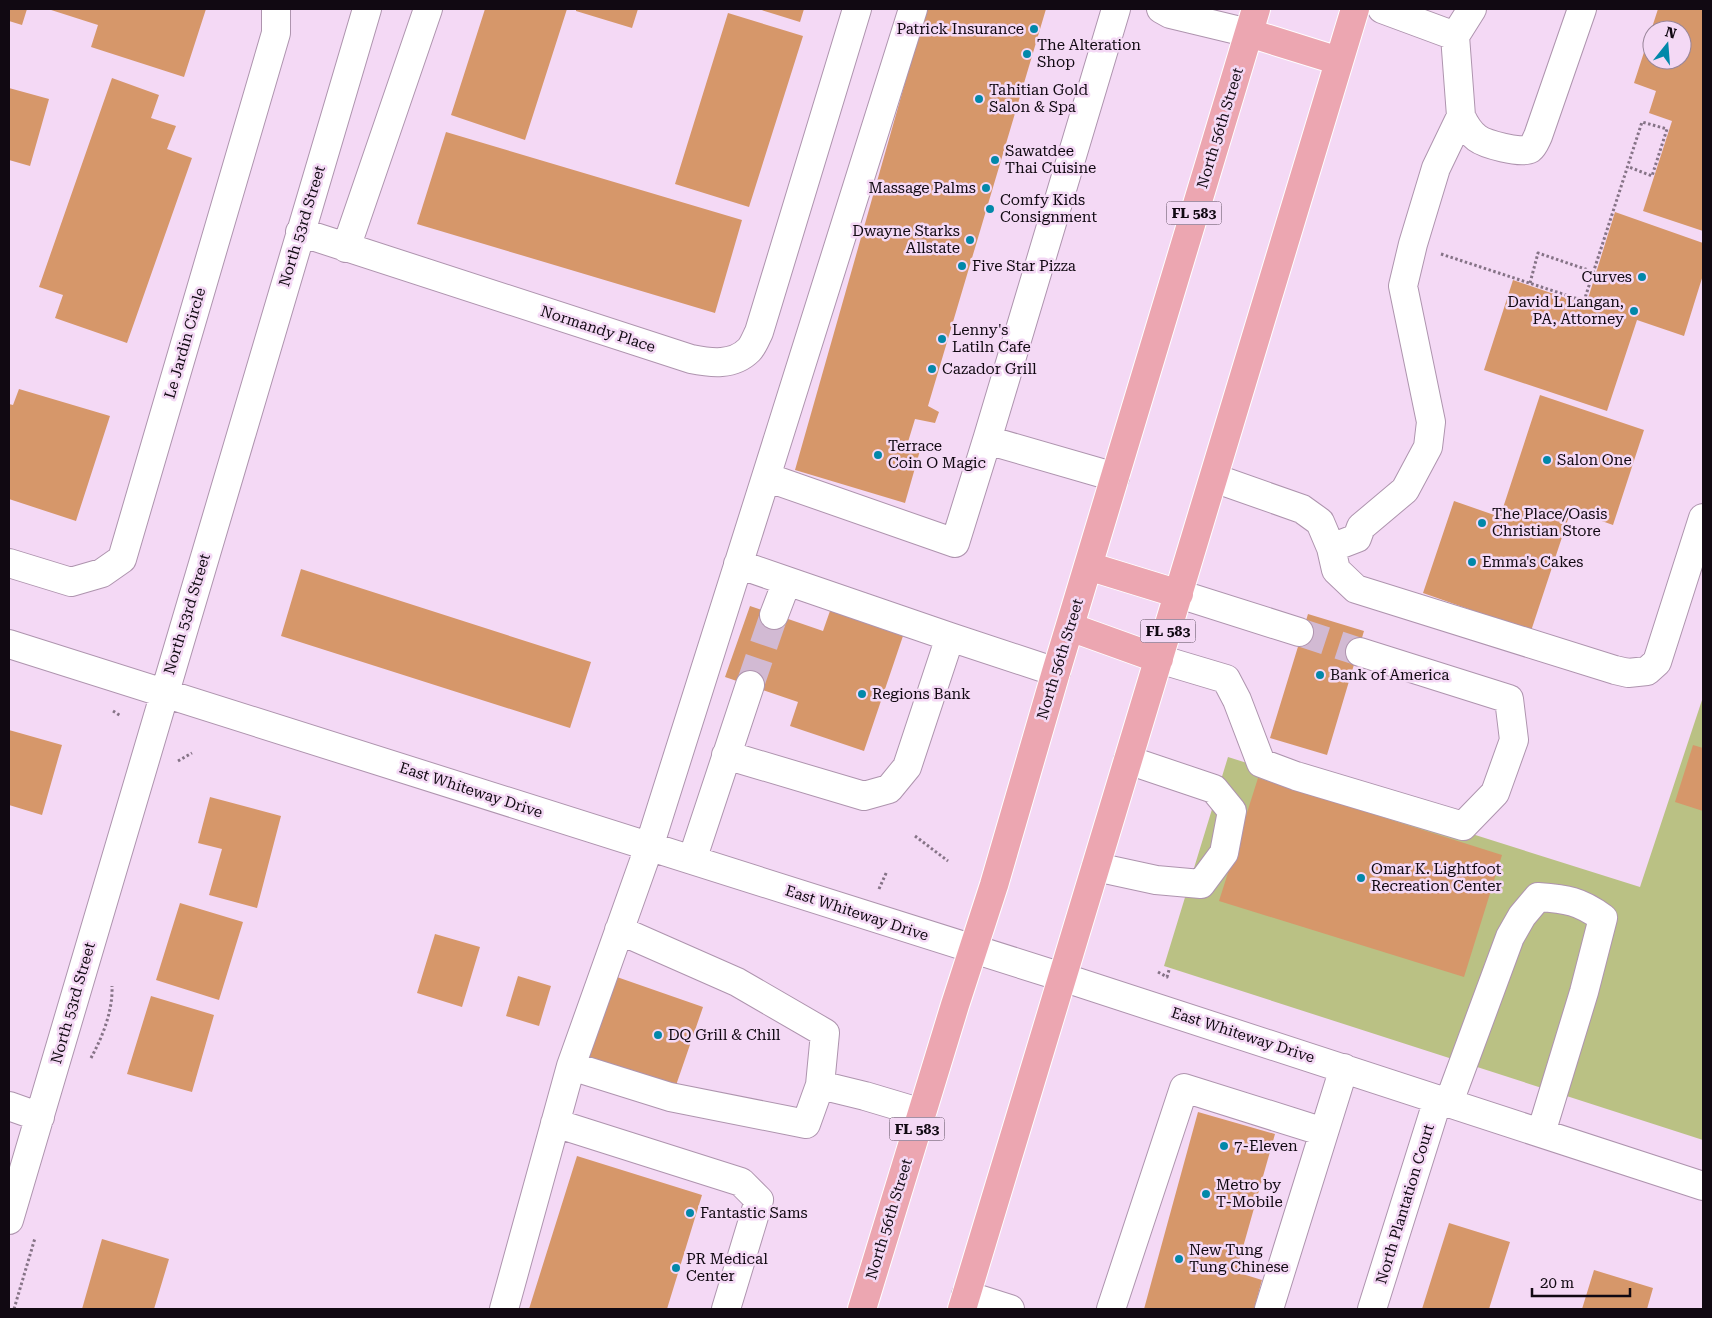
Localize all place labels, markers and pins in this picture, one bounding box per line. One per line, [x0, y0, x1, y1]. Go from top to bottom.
place label: Patrick Insurance [896, 20, 1024, 38]
marker: Patrick Insurance [1028, 23, 1040, 35]
place label: The Alteration Shop [1037, 36, 1141, 71]
marker: The Alteration Shop [1021, 48, 1033, 60]
place label: Tahitian Gold Salon & Spa [989, 81, 1088, 116]
marker: Tahitian Gold Salon & Spa [973, 93, 985, 105]
place label: Sawatdee Thai Cuisine [1005, 142, 1096, 177]
marker: Sawatdee Thai Cuisine [989, 154, 1001, 166]
place label: Massage Palms [869, 179, 976, 197]
marker: Massage Palms [980, 182, 992, 194]
place label: Comfy Kids Consignment [1000, 191, 1097, 226]
marker: Comfy Kids Consignment [984, 203, 996, 215]
place label: Dwayne Starks Allstate [852, 222, 960, 257]
marker: Dwayne Starks Allstate [964, 234, 976, 246]
place label: Five Star Pizza [972, 257, 1076, 275]
marker: Five Star Pizza [956, 260, 968, 272]
place label: Curves [1582, 268, 1632, 286]
marker: Curves [1636, 271, 1648, 283]
place label: David L Langan, PA, Attorney [1507, 293, 1624, 328]
marker: David L Langan, PA, Attorney [1628, 305, 1640, 317]
place label: Lenny's Latiln Cafe [952, 321, 1031, 356]
marker: Lenny's Latiln Cafe [936, 333, 948, 345]
place label: Cazador Grill [942, 360, 1037, 378]
marker: Cazador Grill [926, 363, 938, 375]
place label: Terrace Coin O Magic [888, 437, 986, 472]
marker: Terrace Coin O Magic [872, 449, 884, 461]
place label: Salon One [1557, 451, 1632, 469]
marker: Salon One [1541, 454, 1553, 466]
place label: The Place/Oasis Christian Store [1492, 505, 1607, 540]
marker: The Place/Oasis Christian Store [1476, 517, 1488, 529]
place label: Emma's Cakes [1482, 553, 1583, 571]
marker: Emma's Cakes [1466, 556, 1478, 568]
place label: Bank of America [1330, 666, 1449, 684]
marker: Bank of America [1314, 669, 1326, 681]
place label: Regions Bank [872, 685, 971, 703]
marker: Regions Bank [856, 688, 868, 700]
place label: Omar K. Lightfoot Recreation Center [1371, 860, 1502, 895]
marker: Omar K. Lightfoot Recreation Center [1355, 872, 1367, 884]
place label: DQ Grill & Chill [668, 1026, 781, 1044]
marker: DQ Grill & Chill [652, 1029, 664, 1041]
place label: 7-Eleven [1234, 1137, 1298, 1155]
marker: 7-Eleven [1218, 1140, 1230, 1152]
place label: Metro by T-Mobile [1216, 1176, 1283, 1211]
marker: Metro by T-Mobile [1200, 1188, 1212, 1200]
place label: Fantastic Sams [700, 1204, 808, 1222]
marker: Fantastic Sams [684, 1207, 696, 1219]
place label: New Tung Tung Chinese [1189, 1241, 1289, 1276]
place label: PR Medical Center [686, 1250, 768, 1285]
marker: New Tung Tung Chinese [1173, 1253, 1185, 1265]
marker: PR Medical Center [670, 1262, 682, 1274]

